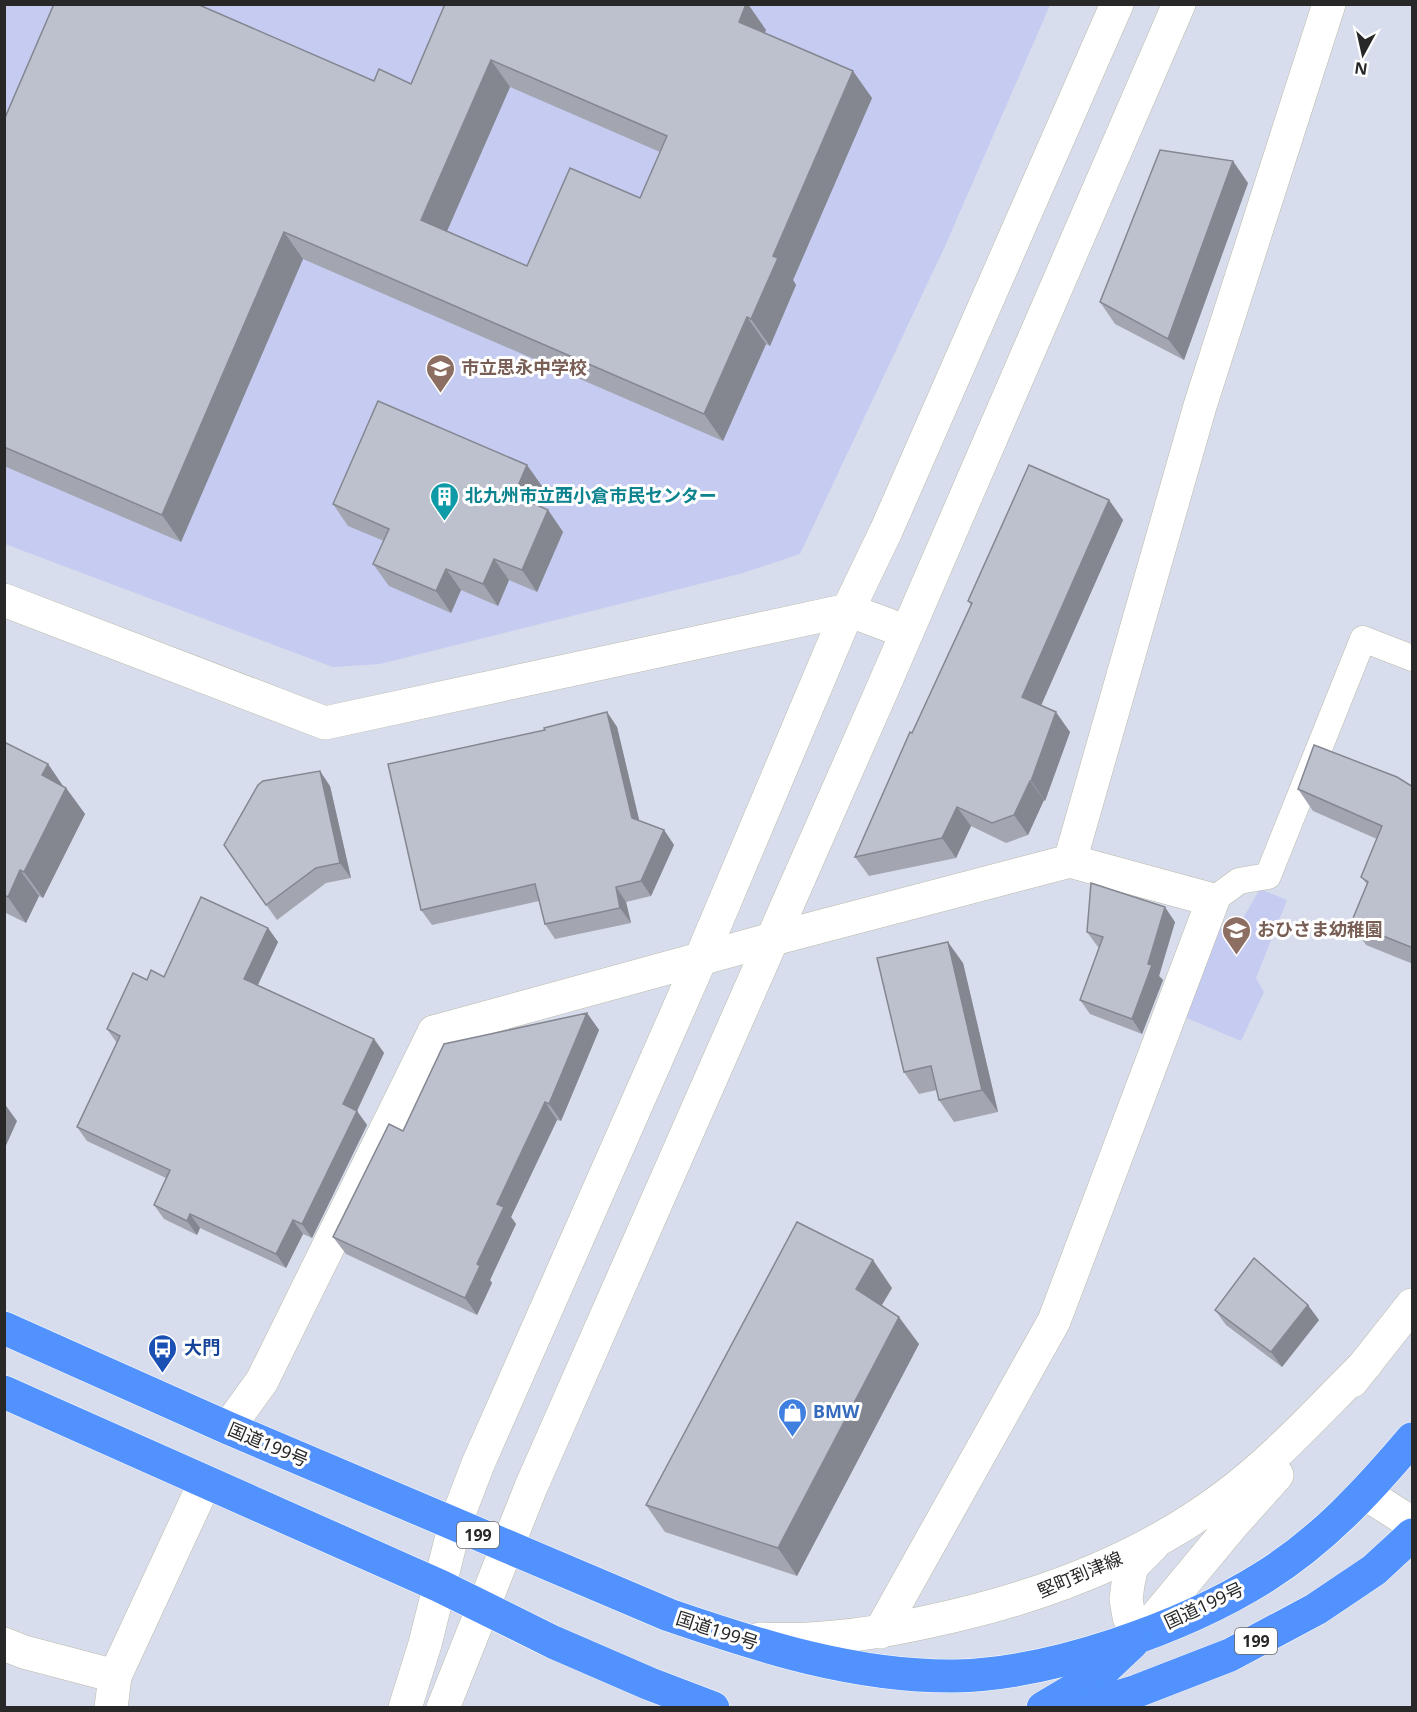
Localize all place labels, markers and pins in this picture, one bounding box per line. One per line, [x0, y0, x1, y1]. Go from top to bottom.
school or university icon: 市立思永中学校 [424, 352, 456, 394]
place label: 市立思永中学校 [461, 355, 587, 379]
building icon: 北九州市立西小倉市民センター [428, 480, 460, 522]
place label: 北九州市立西小倉市民センター [465, 483, 717, 507]
school or university icon: おひさま幼稚園 [1220, 914, 1252, 956]
place label: おひさま幼稚園 [1257, 917, 1383, 941]
bus stop icon: 大門 [147, 1332, 179, 1374]
place label: 大門 [184, 1335, 220, 1359]
shop icon: BMW [776, 1396, 808, 1438]
place label: BMW [813, 1399, 860, 1423]

